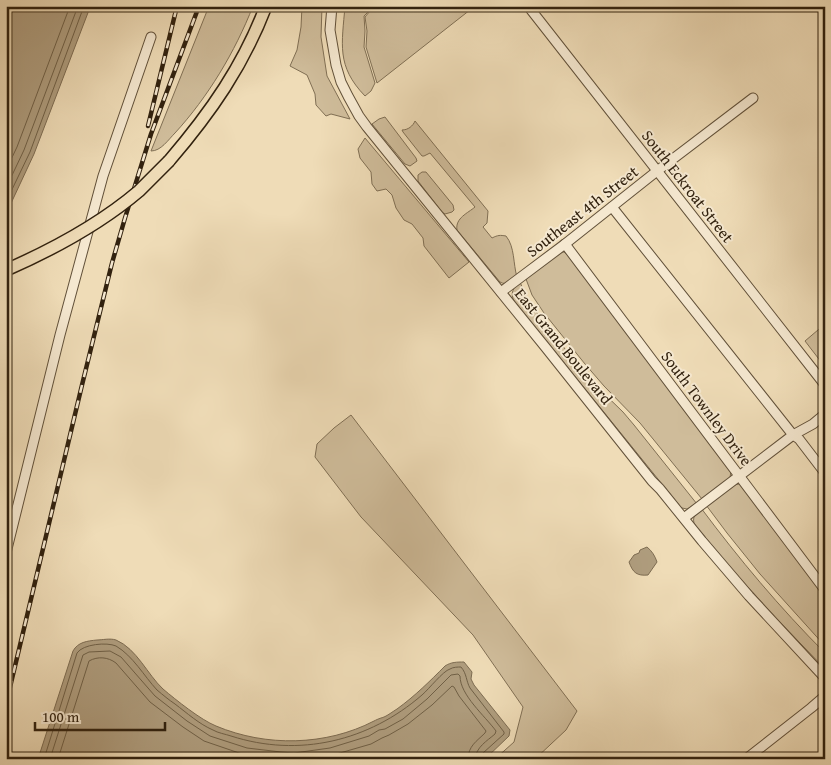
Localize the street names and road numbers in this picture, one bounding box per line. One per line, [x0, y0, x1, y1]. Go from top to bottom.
street label: South Eckroat Street [636, 124, 740, 248]
street label: Southeast 4th Street [521, 159, 643, 262]
street label: East Grand Boulevard [509, 283, 619, 410]
street label: South Townley Drive [656, 345, 758, 471]

